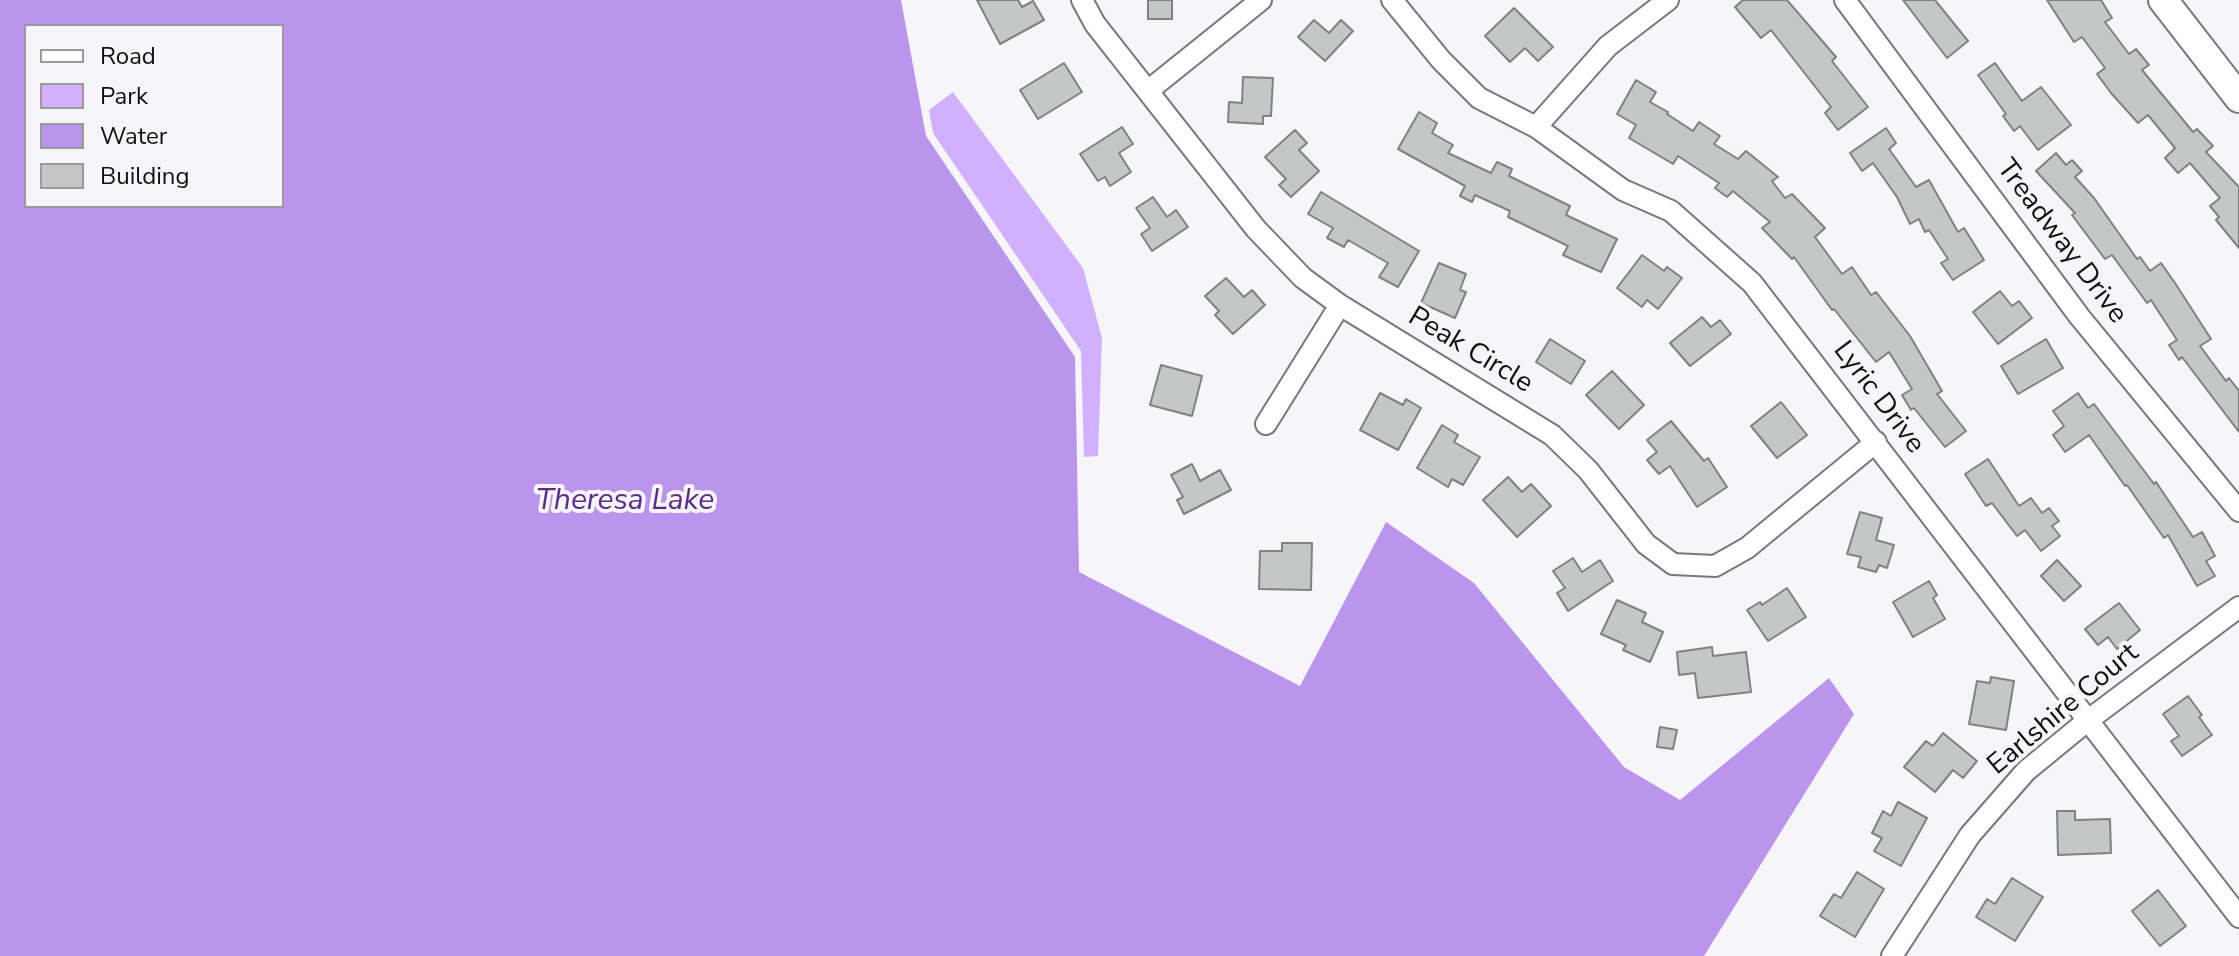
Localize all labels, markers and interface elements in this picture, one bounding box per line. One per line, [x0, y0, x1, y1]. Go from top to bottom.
legend [24, 24, 284, 208]
text: Road [100, 40, 156, 72]
text: Park [100, 80, 148, 112]
text: Water [100, 120, 167, 152]
street label: Treadway Drive [1988, 153, 2134, 331]
text: Building [100, 160, 190, 192]
street label: Peak Circle [1402, 301, 1538, 401]
street label: Lyric Drive [1825, 335, 1931, 461]
water label: Theresa Lake [536, 484, 714, 520]
street label: Earlshire Court [1982, 637, 2146, 783]

